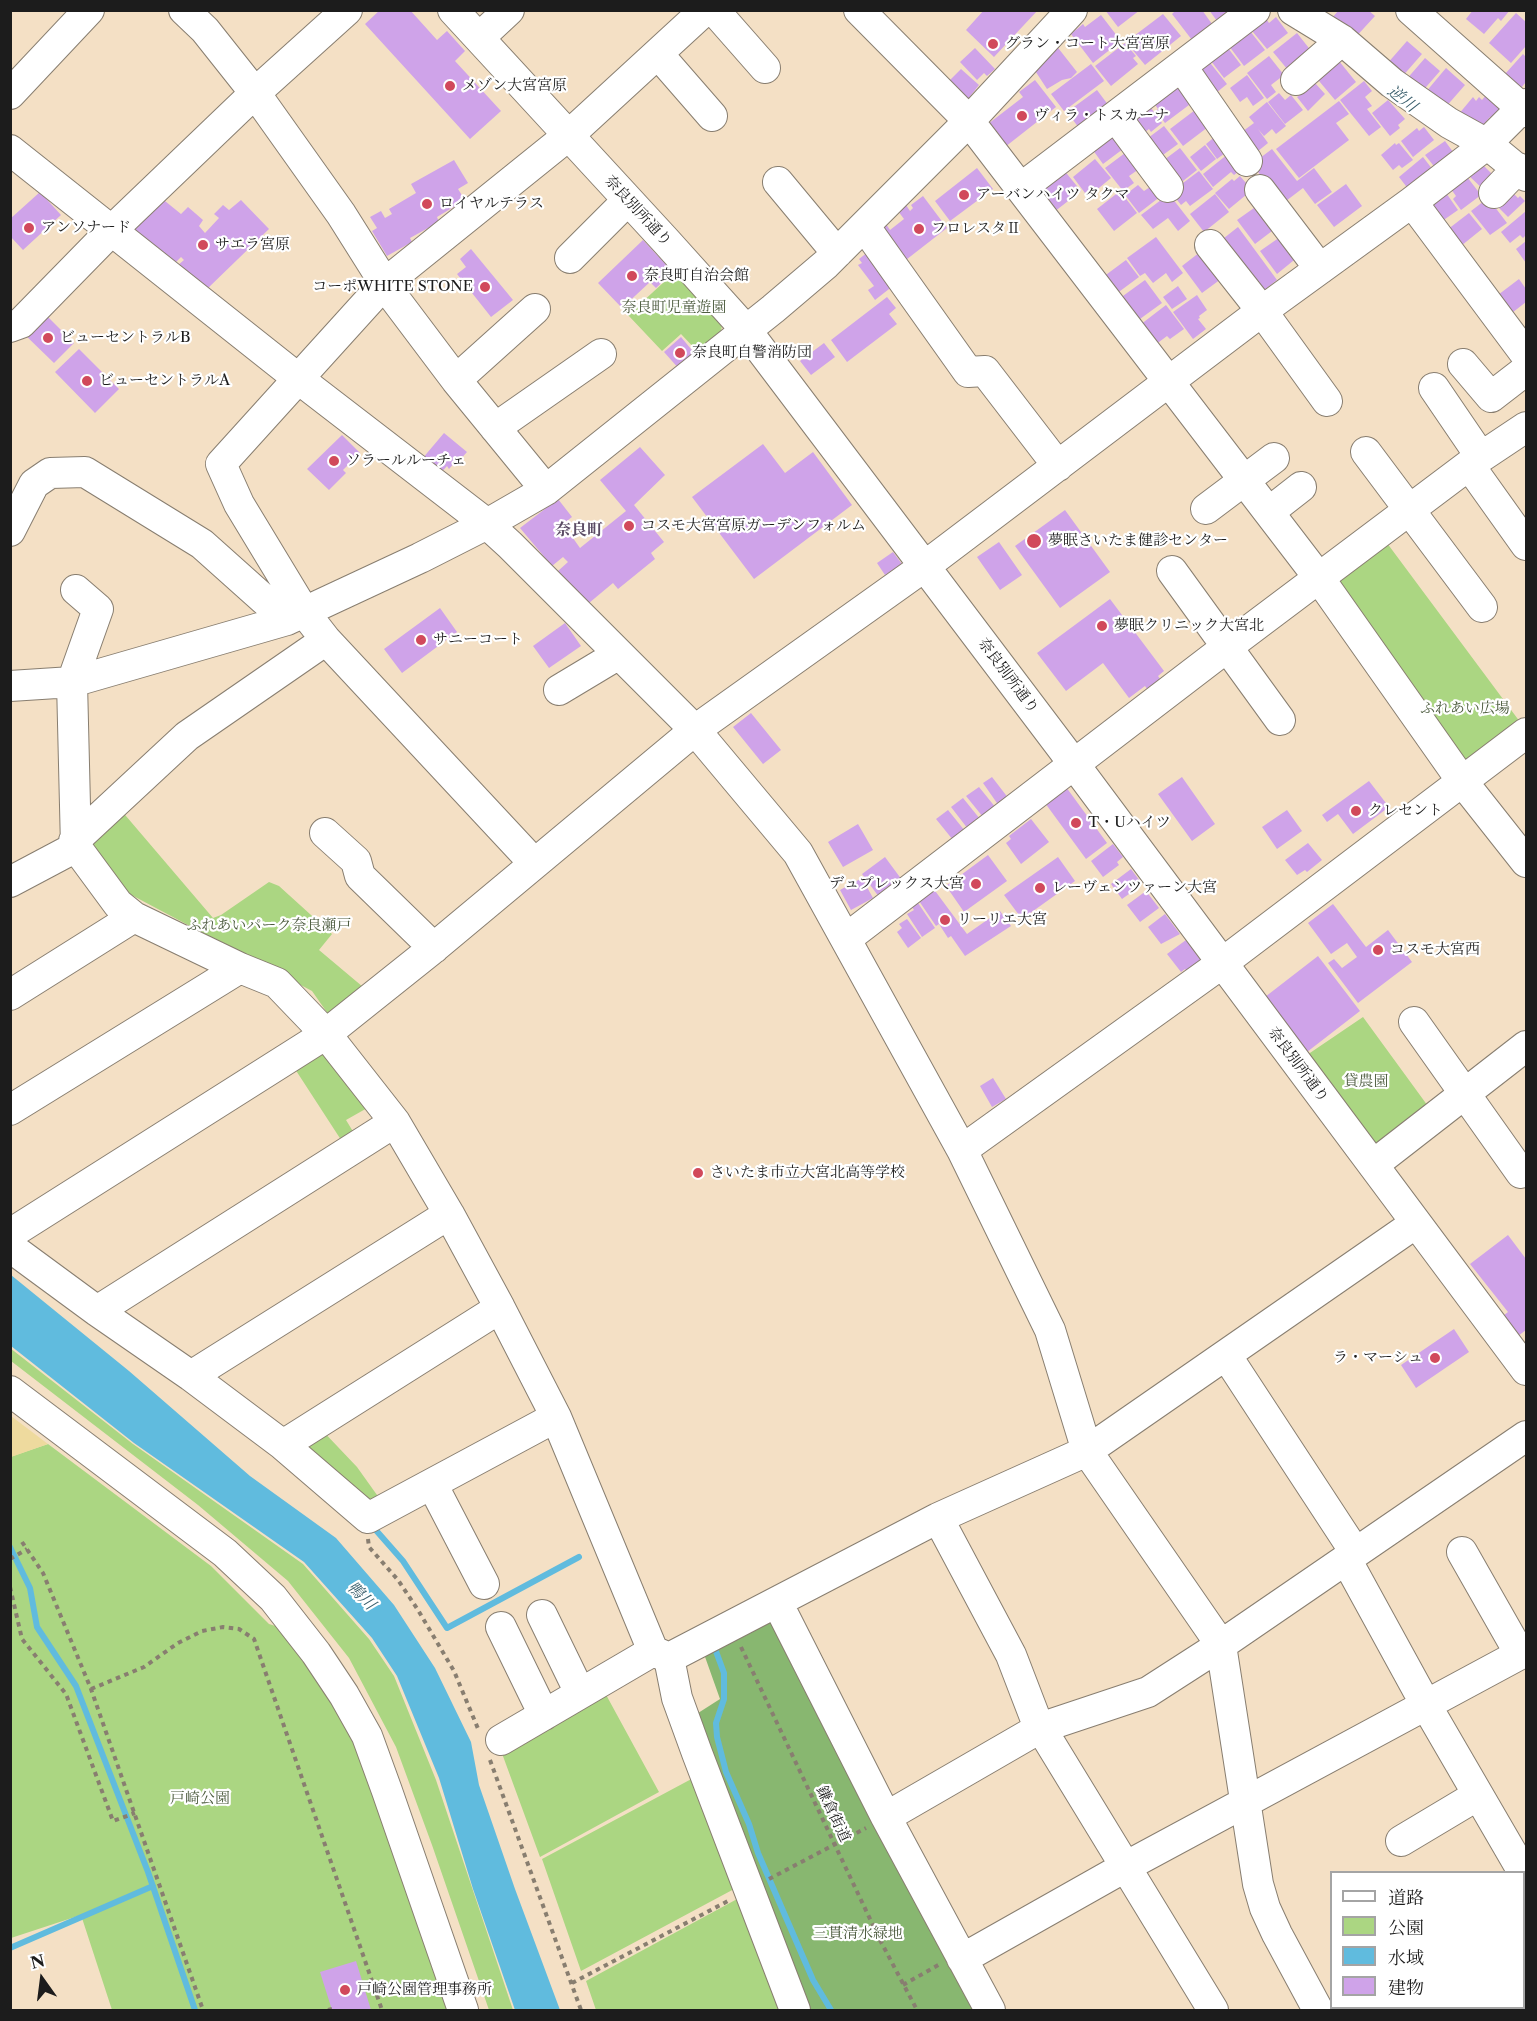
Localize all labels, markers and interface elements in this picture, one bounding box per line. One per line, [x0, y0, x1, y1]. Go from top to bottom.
place label: グラン・コート大宮宮原 [1005, 35, 1170, 53]
marker: グラン・コート大宮宮原 [986, 37, 1000, 51]
place label: メゾン大宮宮原 [462, 77, 567, 95]
marker: メゾン大宮宮原 [443, 79, 457, 93]
water label: 逆川 [1383, 82, 1421, 116]
place label: ヴィラ・トスカーナ [1034, 107, 1169, 125]
marker: ヴィラ・トスカーナ [1015, 109, 1029, 123]
street label: 奈良別所通り [601, 172, 675, 250]
place label: アーバンハイツ タクマ [976, 186, 1130, 204]
marker: アーバンハイツ タクマ [957, 188, 971, 202]
place label: ロイヤルテラス [439, 195, 544, 213]
marker: ロイヤルテラス [420, 197, 434, 211]
place label: アンソナード [41, 219, 131, 237]
place label: フロレスタⅡ [931, 220, 1021, 238]
marker: アンソナード [22, 221, 36, 235]
marker: フロレスタⅡ [912, 222, 926, 236]
place label: サエラ宮原 [215, 236, 290, 254]
marker: サエラ宮原 [196, 238, 210, 252]
place label: 奈良町自治会館 [644, 267, 749, 285]
marker: 奈良町自治会館 [625, 269, 639, 283]
place label: コーポWHITE STONE [312, 278, 473, 296]
marker: コーポWHITE STONE [478, 280, 492, 294]
park label: 奈良町児童遊園 [622, 299, 726, 317]
place label: ビューセントラルB [60, 329, 190, 347]
marker: ビューセントラルB [41, 331, 55, 345]
place label: 奈良町自警消防団 [692, 344, 812, 362]
marker: 奈良町自警消防団 [673, 346, 687, 360]
place label: ビューセントラルA [99, 372, 230, 390]
marker: ビューセントラルA [80, 374, 94, 388]
place label: ソラールルーチェ [346, 452, 466, 470]
marker: ソラールルーチェ [327, 454, 341, 468]
place label: コスモ大宮宮原ガーデンフォルム [641, 517, 866, 535]
marker: コスモ大宮宮原ガーデンフォルム [622, 519, 636, 533]
district label: 奈良町 [555, 520, 603, 540]
marker: 夢眠さいたま健診センター [1025, 532, 1043, 550]
place label: 夢眠さいたま健診センター [1048, 532, 1228, 550]
place label: 夢眠クリニック大宮北 [1114, 617, 1264, 635]
marker: 夢眠クリニック大宮北 [1095, 619, 1109, 633]
place label: サニーコート [433, 631, 523, 649]
marker: サニーコート [414, 633, 428, 647]
street label: 奈良別所通り [974, 635, 1042, 717]
park label: ふれあい広場 [1420, 700, 1510, 718]
place label: クレセント [1368, 802, 1443, 820]
marker: クレセント [1349, 804, 1363, 818]
place label: T・Uハイツ [1088, 814, 1171, 832]
marker: T・Uハイツ [1069, 816, 1083, 830]
place label: デュプレックス大宮 [829, 875, 964, 893]
marker: デュプレックス大宮 [969, 877, 983, 891]
place label: レーヴェンツァーン大宮 [1052, 879, 1217, 897]
marker: レーヴェンツァーン大宮 [1033, 881, 1047, 895]
place label: リーリエ大宮 [957, 911, 1047, 929]
marker: リーリエ大宮 [938, 913, 952, 927]
park label: ふれあいパーク奈良瀬戸 [187, 917, 351, 935]
place label: コスモ大宮西 [1390, 941, 1480, 959]
marker: コスモ大宮西 [1371, 943, 1385, 957]
street label: 奈良別所通り [1264, 1024, 1332, 1106]
park label: 貸農園 [1344, 1073, 1388, 1091]
place label: さいたま市立大宮北高等学校 [710, 1164, 905, 1182]
marker: さいたま市立大宮北高等学校 [691, 1166, 705, 1180]
place label: ラ・マーシュ [1333, 1349, 1423, 1367]
marker: ラ・マーシュ [1428, 1351, 1442, 1365]
water label: 鴨川 [343, 1578, 379, 1614]
street label: 鎌倉街道 [812, 1783, 854, 1845]
park label: 戸崎公園 [170, 1790, 230, 1808]
legend [1330, 1871, 1525, 2009]
text: 道路 [1388, 1887, 1424, 1909]
text: 公園 [1388, 1917, 1424, 1939]
park label: 三貫清水緑地 [813, 1925, 903, 1943]
text: 水域 [1388, 1947, 1424, 1969]
north arrow [12, 1949, 72, 2009]
text: N [28, 1950, 47, 1973]
text: 建物 [1388, 1977, 1424, 1999]
place label: 戸崎公園管理事務所 [357, 1981, 492, 1999]
marker: 戸崎公園管理事務所 [338, 1983, 352, 1997]

